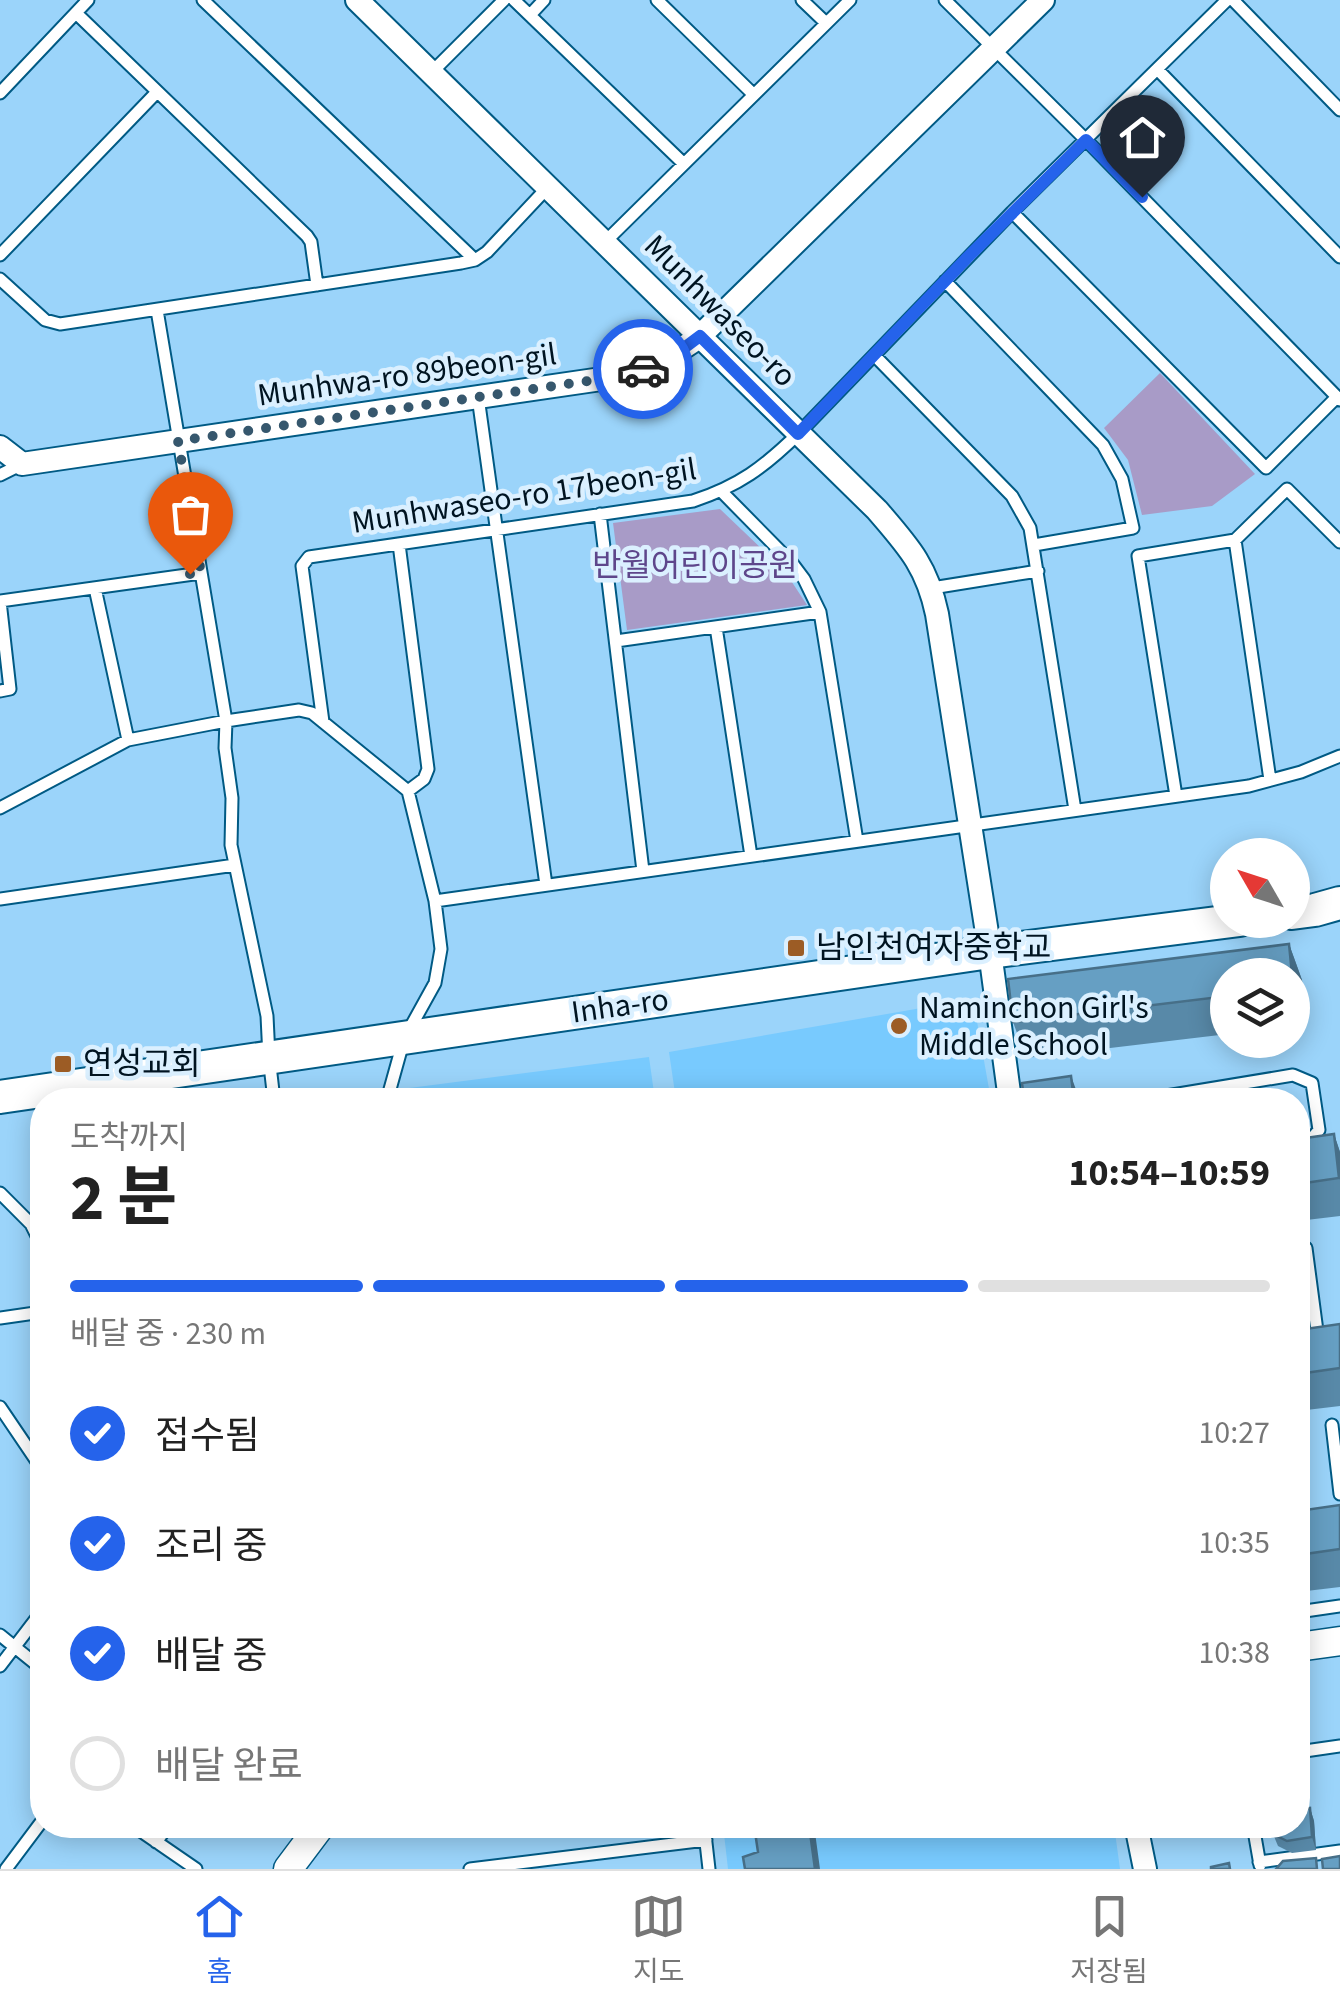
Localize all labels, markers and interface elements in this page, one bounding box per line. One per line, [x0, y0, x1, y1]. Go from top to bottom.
pin [1100, 95, 1185, 198]
icon: home [1115, 110, 1170, 165]
street label: Munhwaseo-ro [633, 224, 807, 398]
courier [593, 319, 693, 419]
street label: Munhwa-ro 89beon-gil [255, 331, 559, 419]
icon: car [616, 342, 671, 397]
street label: Munhwaseo-ro 17beon-gil [349, 446, 699, 546]
pin [148, 472, 233, 575]
icon: bag [163, 487, 218, 542]
park label: 반월어린이공원 [592, 543, 798, 589]
north arrow [1210, 838, 1310, 938]
map controls [1210, 838, 1310, 1058]
place label: 남인천여자중학교 [816, 925, 1052, 971]
marker: 남인천여자중학교 [785, 937, 807, 959]
button: layers [1210, 958, 1310, 1058]
street label: Inha-ro [569, 976, 671, 1036]
place label: Naminchon Girl's Middle School [919, 985, 1149, 1068]
marker: Naminchon Girl's Middle School [888, 1015, 910, 1037]
place label: 연성교회 [83, 1041, 201, 1087]
marker: 연성교회 [52, 1053, 74, 1075]
text: 도착까지 [70, 1115, 188, 1161]
text: 10:54–10:59 [1068, 1146, 1270, 1200]
text: 2 분 [70, 1152, 177, 1245]
text: 배달 중 · 230 m [70, 1311, 266, 1357]
icon: check [70, 1406, 125, 1461]
text: 접수됨 [155, 1409, 260, 1463]
text: 10:27 [1198, 1410, 1270, 1456]
icon: check [70, 1516, 125, 1571]
text: 조리 중 [155, 1519, 267, 1573]
text: 10:35 [1198, 1520, 1270, 1566]
icon: check [70, 1626, 125, 1681]
text: 배달 중 [155, 1629, 267, 1683]
text: 10:38 [1198, 1630, 1270, 1676]
text: 배달 완료 [155, 1739, 302, 1793]
tab: 홈 [192, 1889, 247, 1992]
tab: 지도 [631, 1889, 686, 1992]
tab: 저장됨 [1071, 1889, 1148, 1992]

